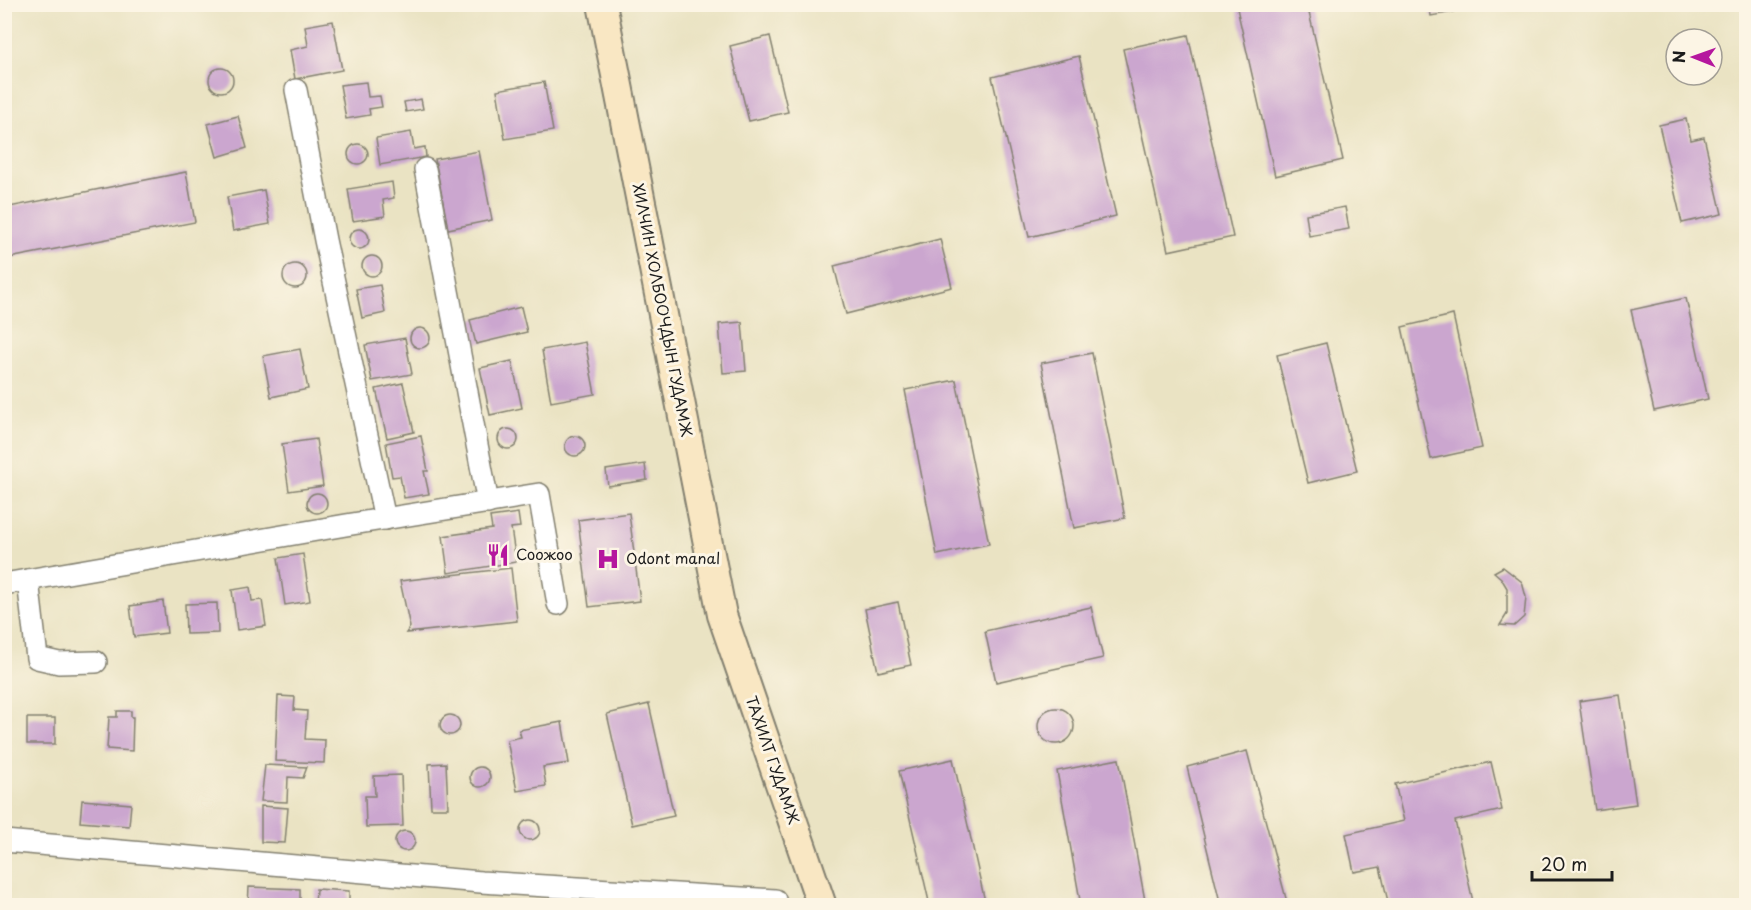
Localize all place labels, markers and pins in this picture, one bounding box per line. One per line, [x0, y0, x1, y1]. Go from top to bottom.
restaurant icon: Соожоо [485, 542, 511, 568]
place label: Соожоо [516, 542, 573, 565]
hospital icon: Odont manal [595, 546, 621, 572]
place label: Odont manal [626, 546, 720, 569]

